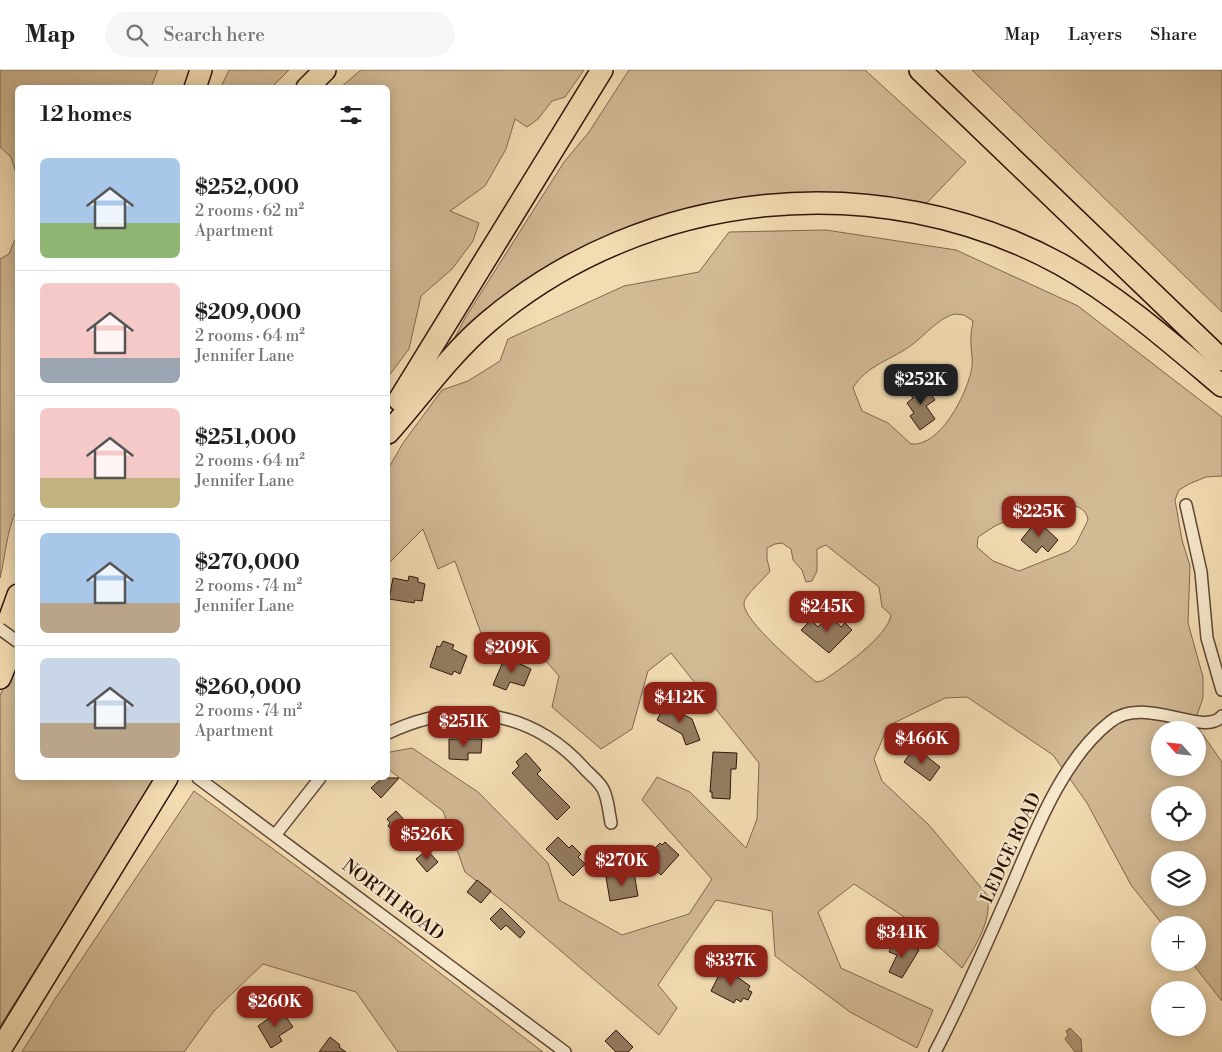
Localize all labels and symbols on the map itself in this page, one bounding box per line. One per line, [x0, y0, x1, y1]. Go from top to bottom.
pin: $252K [886, 364, 956, 406]
pin: $225K [1004, 496, 1074, 538]
pin: $245K [792, 590, 862, 633]
pin: $209K [477, 632, 547, 674]
pin: $412K [645, 682, 715, 724]
pin: $251K [429, 706, 499, 748]
north arrow [1151, 721, 1206, 776]
pin: $466K [887, 722, 957, 765]
street label: LEDGE ROAD [975, 789, 1047, 907]
pin: $526K [392, 818, 462, 861]
pin: $270K [587, 844, 657, 887]
street label: NORTH ROAD [337, 854, 449, 946]
pin: $341K [867, 916, 937, 959]
pin: $337K [696, 944, 766, 987]
pin: $260K [240, 986, 310, 1028]

